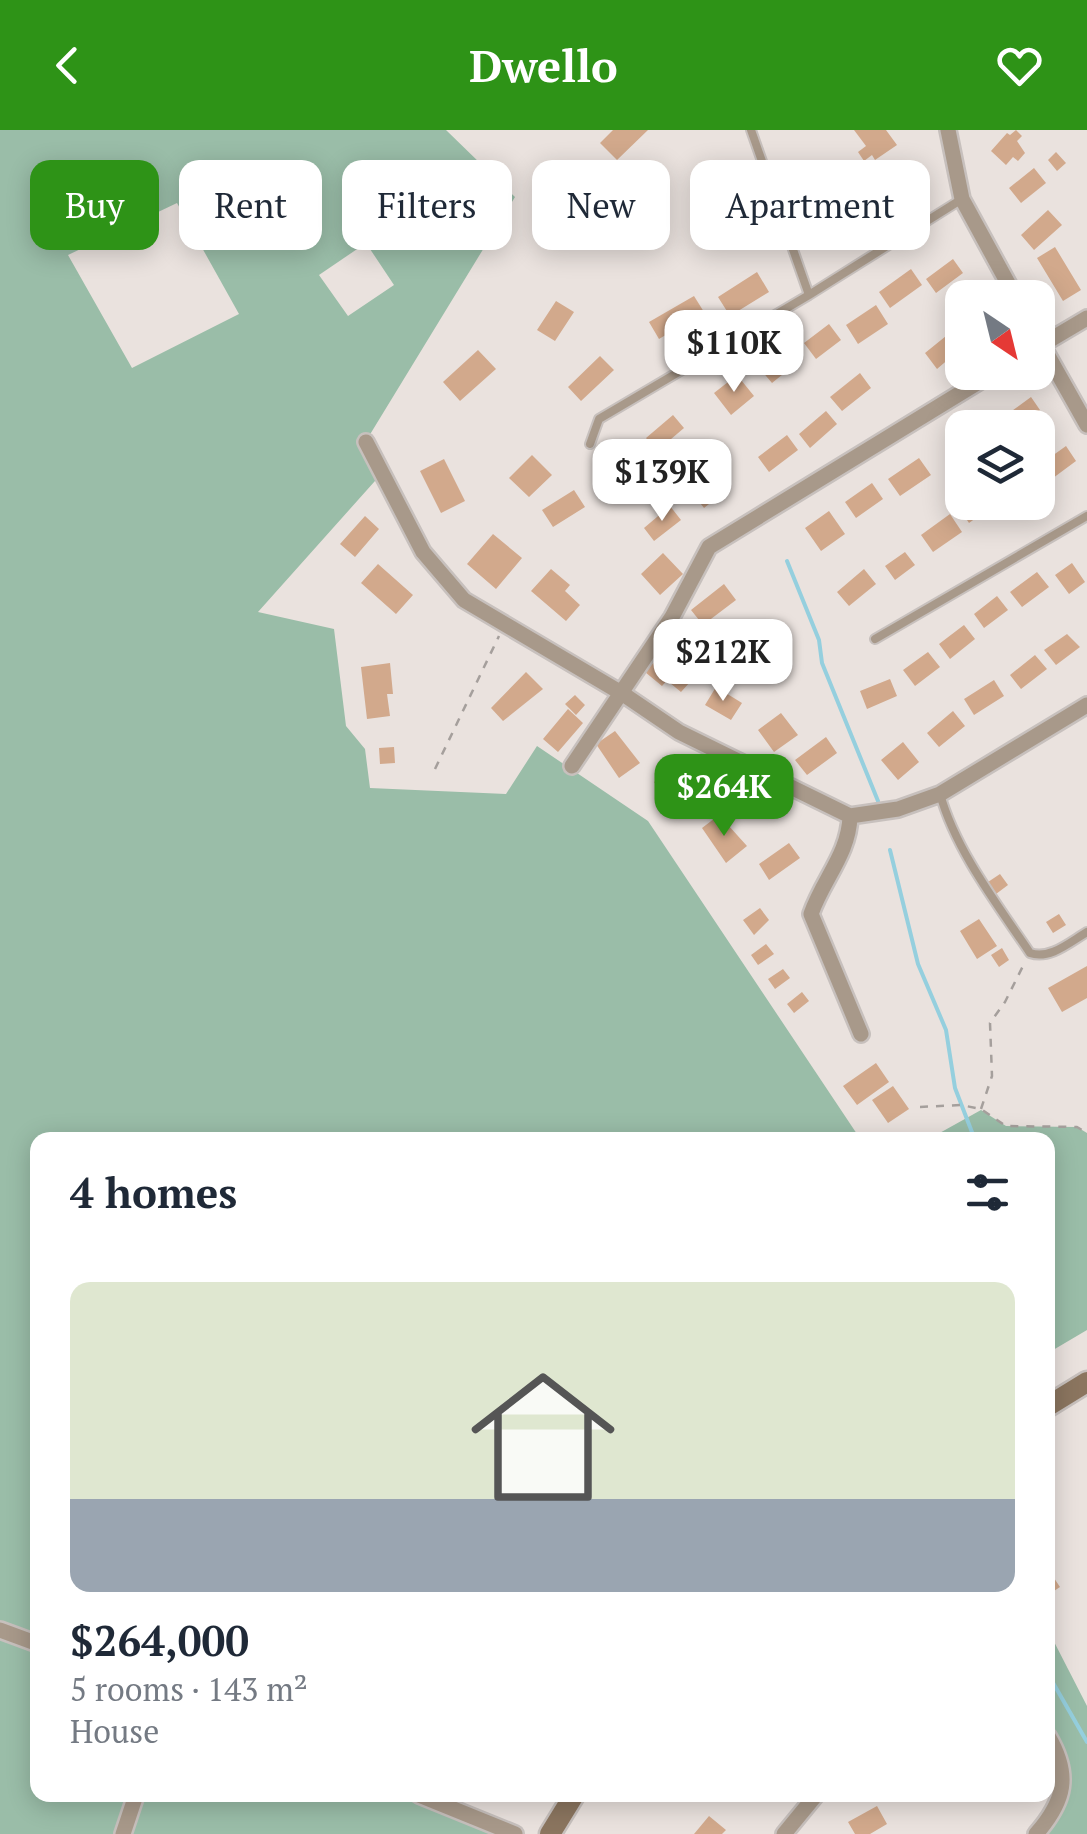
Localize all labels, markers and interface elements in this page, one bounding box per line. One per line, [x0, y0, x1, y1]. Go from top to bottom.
text: Dwello [469, 35, 618, 95]
icon: back [40, 38, 95, 93]
icon: heart [992, 38, 1047, 93]
chip: Buy [30, 160, 159, 250]
chip: Rent [179, 160, 322, 250]
chip: Filters [342, 160, 512, 250]
chip: New [532, 160, 670, 250]
chip: Apartment [690, 160, 930, 250]
north arrow [945, 280, 1055, 390]
map controls [945, 280, 1055, 520]
pin: $110K [664, 310, 804, 395]
text: $110K [686, 321, 782, 363]
button: layers [945, 410, 1055, 520]
pin: $139K [592, 439, 732, 524]
text: $139K [614, 450, 710, 492]
pin: $212K [653, 619, 793, 704]
text: $212K [675, 630, 771, 672]
pin: $264K [654, 754, 794, 839]
text: $264K [676, 765, 772, 807]
text: 4 homes [70, 1164, 237, 1220]
icon: filters [960, 1165, 1015, 1220]
icon: home [453, 1347, 633, 1527]
text: $264,000 [70, 1612, 249, 1668]
text: 5 rooms · 143 m² [70, 1668, 308, 1710]
text: House [70, 1710, 159, 1752]

